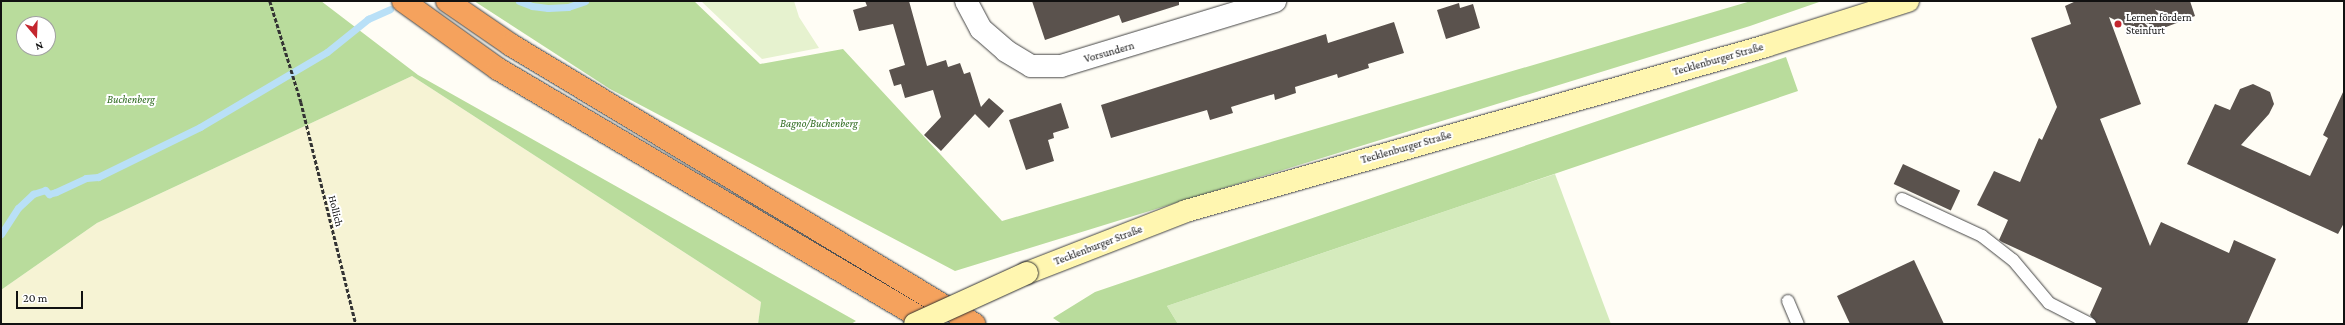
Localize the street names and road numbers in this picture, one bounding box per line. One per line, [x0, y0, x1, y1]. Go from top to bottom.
street label: Vorsundern [1082, 39, 1136, 65]
street label: Tecklenburger Straße [1671, 40, 1765, 78]
street label: Tecklenburger Straße [1359, 128, 1453, 166]
street label: Hollich [326, 194, 346, 228]
street label: Tecklenburger Straße [1052, 222, 1144, 268]

